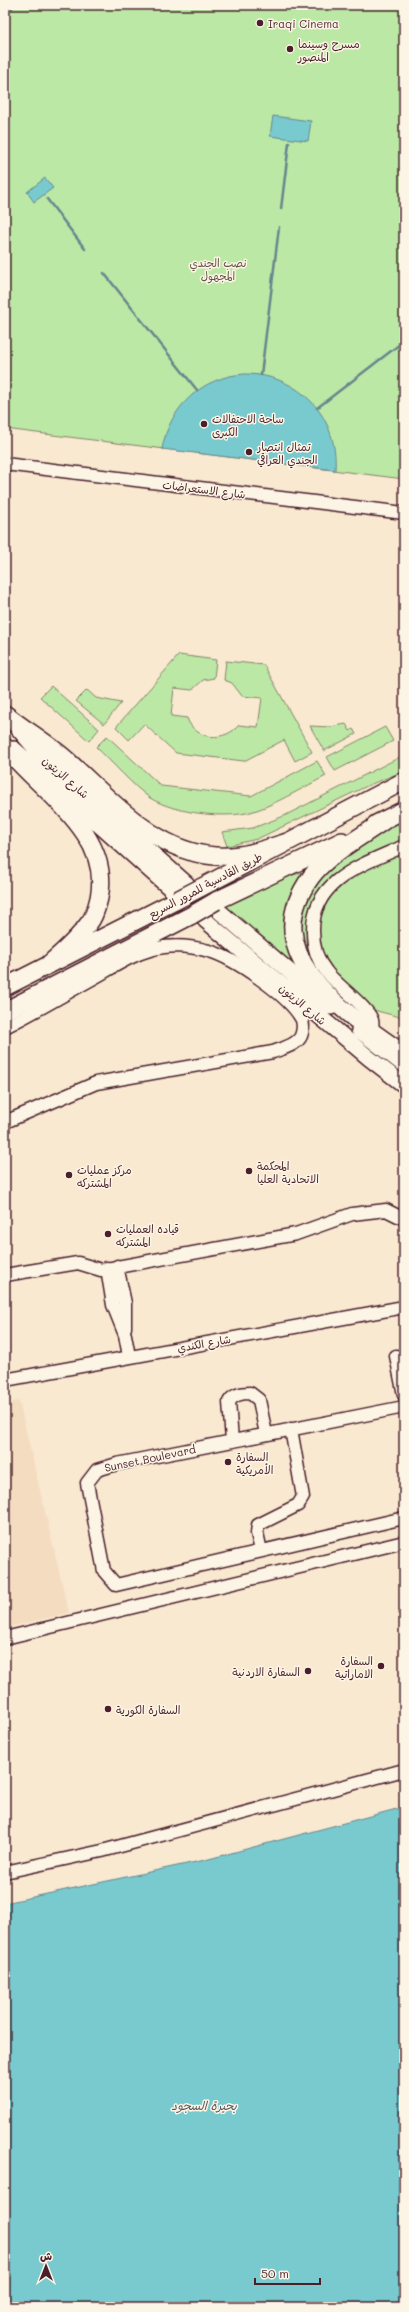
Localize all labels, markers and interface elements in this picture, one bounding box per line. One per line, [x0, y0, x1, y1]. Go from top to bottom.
place label: Iraqi Cinema [268, 16, 339, 31]
marker: Iraqi Cinema [255, 18, 265, 28]
place label: مسرح وسينما المنصور [297, 36, 360, 65]
marker: مسرح وسينما المنصور [285, 44, 295, 54]
park label: نصب الجندي المجهول [189, 255, 247, 284]
place label: ساحة الاحتفالات الكبرى [212, 411, 284, 440]
marker: ساحة الاحتفالات الكبرى [199, 419, 209, 429]
place label: تمثال انتصار الجندي العراقي [256, 439, 318, 469]
marker: تمثال انتصار الجندي العراقي [244, 447, 254, 457]
street label: شارع الاستعراضات [161, 476, 246, 504]
street label: شارع الزيتون [38, 753, 92, 803]
street label: طريق القادسية للمرور السريع [146, 849, 265, 923]
street label: شارع الزيتون [275, 980, 330, 1030]
place label: المحكمة الاتحادية العليا [257, 1158, 319, 1186]
place label: مركز عمليات المشتركه [77, 1162, 132, 1190]
marker: المحكمة الاتحادية العليا [244, 1166, 254, 1176]
marker: مركز عمليات المشتركه [64, 1170, 74, 1180]
place label: قياده العمليات المشتركه [116, 1221, 179, 1249]
marker: قياده العمليات المشتركه [103, 1229, 113, 1239]
street label: شارع الكندي [176, 1331, 232, 1357]
street label: Sunset Boulevard [103, 1441, 197, 1475]
place label: السفارة الأمريكية [236, 1449, 273, 1477]
marker: السفارة الأمريكية [223, 1457, 233, 1467]
place label: السفارة الاماراتية [335, 1653, 373, 1681]
marker: السفارة الاماراتية [376, 1661, 386, 1671]
place label: السفارة الاردنية [232, 1664, 300, 1679]
marker: السفارة الاردنية [303, 1666, 313, 1676]
place label: السفارة الكورية [116, 1702, 181, 1718]
marker: السفارة الكورية [103, 1704, 113, 1714]
water label: بحيرة السجود [171, 2097, 237, 2114]
north arrow [26, 2246, 66, 2286]
text: ش [40, 2248, 52, 2263]
scale bar [255, 2260, 320, 2286]
text: 50 m [261, 2265, 289, 2281]

